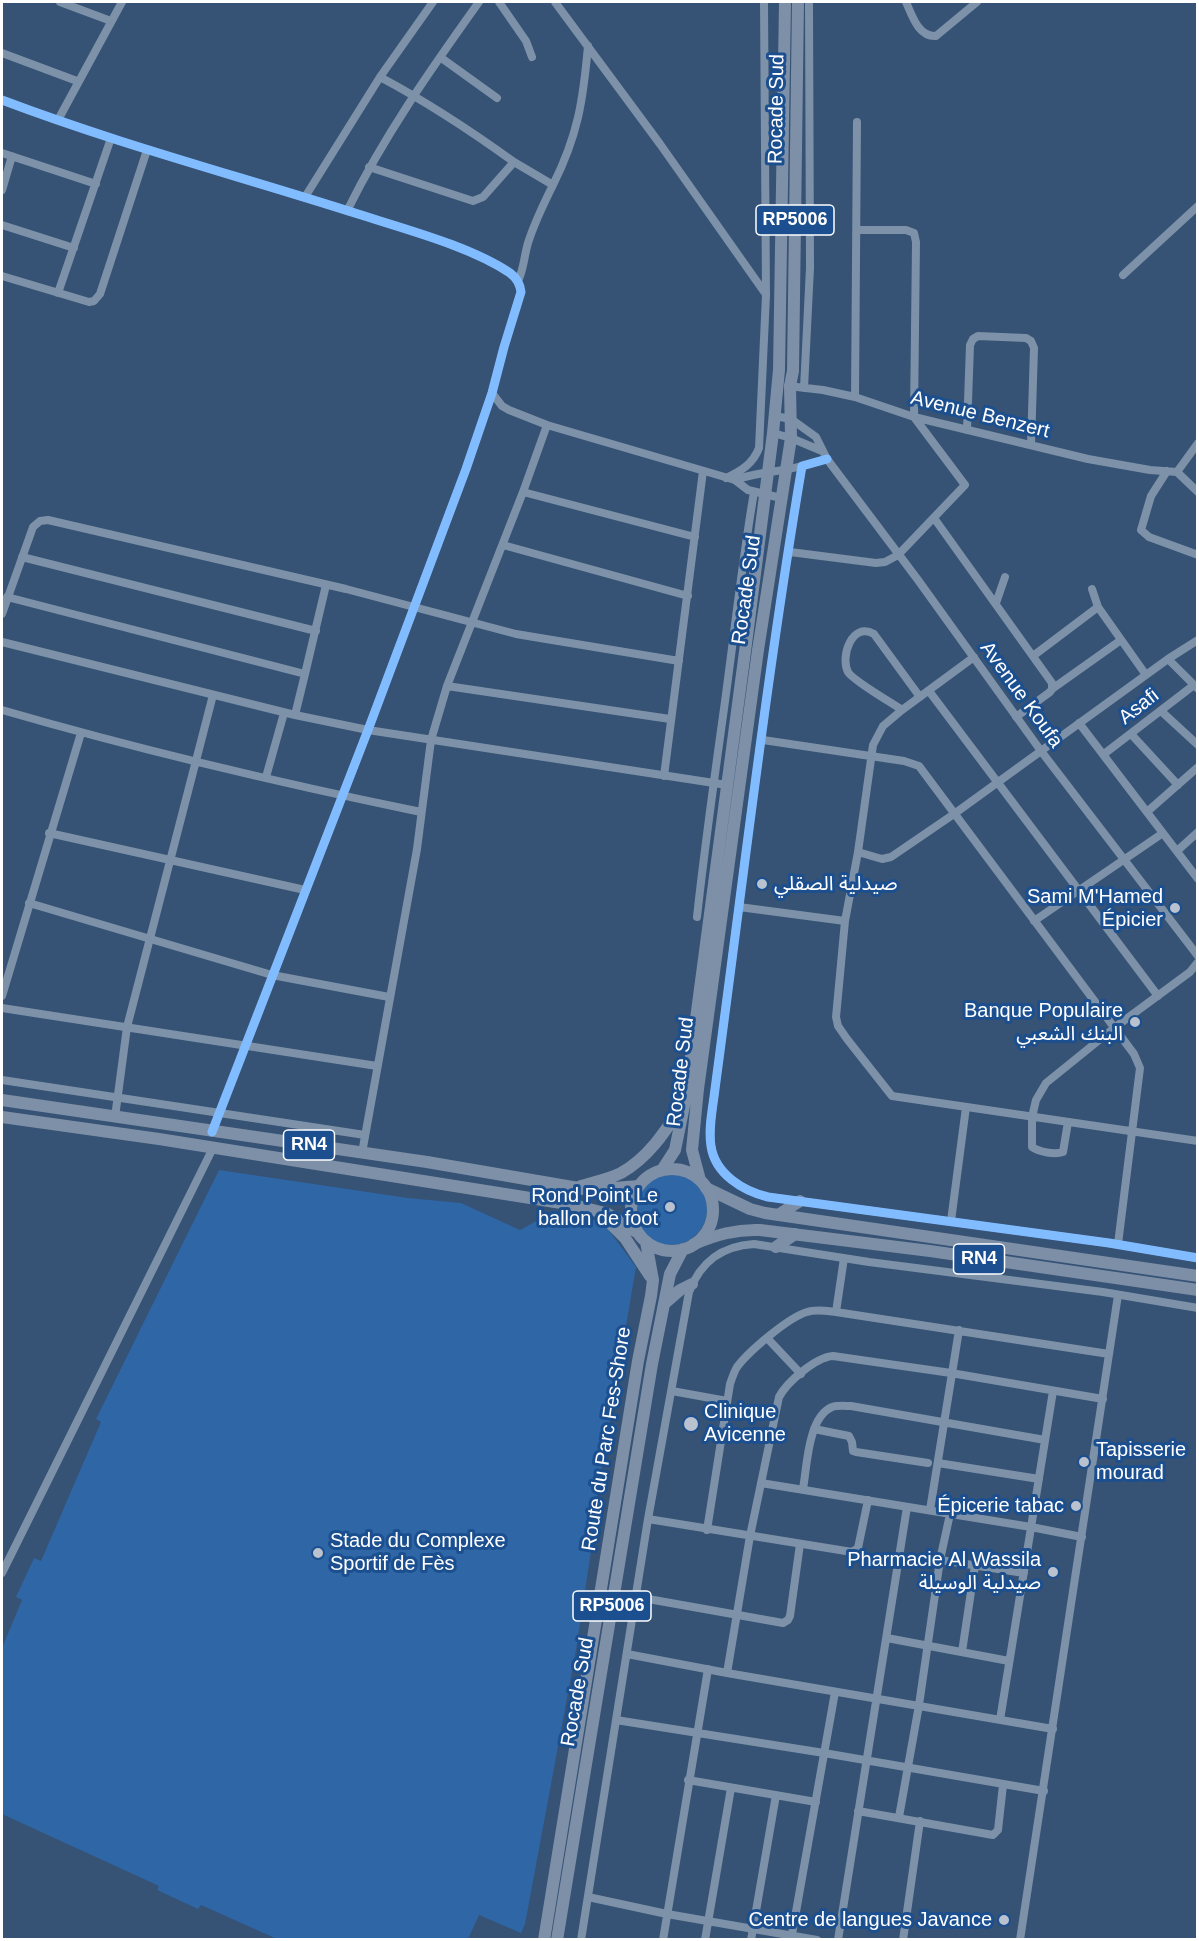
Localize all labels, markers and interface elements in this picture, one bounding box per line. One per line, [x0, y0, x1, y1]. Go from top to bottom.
street label: Rocade Sud [764, 54, 790, 164]
road number: RP5006 [756, 205, 834, 235]
street label: Avenue Benzert [908, 386, 1052, 444]
street label: Rocade Sud [727, 534, 767, 646]
street label: Avenue Koufa [974, 637, 1068, 753]
street label: Asafi [1114, 684, 1164, 730]
place label: صيدلية الصقلي [774, 872, 898, 896]
marker: صيدلية الصقلي [755, 877, 769, 891]
place label: Sami M'Hamed Épicier [1027, 885, 1163, 932]
marker: Sami M'Hamed Épicier [1168, 901, 1182, 915]
place label: Banque Populaire البنك الشعبي [964, 999, 1123, 1046]
marker: Banque Populaire البنك الشعبي [1128, 1015, 1142, 1029]
street label: Rocade Sud [662, 1016, 700, 1128]
road number: RN4 [284, 1130, 334, 1160]
place label: Rond Point Le ballon de foot [531, 1184, 658, 1231]
marker: Rond Point Le ballon de foot [663, 1200, 677, 1214]
road number: RN4 [954, 1244, 1004, 1274]
street label: Route du Parc Fes-Shore [577, 1325, 637, 1553]
place label: Clinique Avicenne [704, 1400, 786, 1447]
marker: Clinique Avicenne [682, 1415, 700, 1433]
place label: Tapisserie mourad [1096, 1438, 1186, 1485]
marker: Tapisserie mourad [1077, 1455, 1091, 1469]
place label: Épicerie tabac [937, 1494, 1064, 1518]
marker: Épicerie tabac [1069, 1499, 1083, 1513]
place label: Stade du Complexe Sportif de Fès [330, 1529, 506, 1576]
marker: Stade du Complexe Sportif de Fès [311, 1546, 325, 1560]
place label: Pharmacie Al Wassila صيدلية الوسيلة [847, 1548, 1041, 1595]
marker: Pharmacie Al Wassila صيدلية الوسيلة [1046, 1565, 1060, 1579]
road number: RP5006 [573, 1591, 651, 1621]
street label: Rocade Sud [557, 1636, 599, 1748]
place label: Centre de langues Javance [749, 1908, 992, 1932]
marker: Centre de langues Javance [997, 1913, 1011, 1927]

